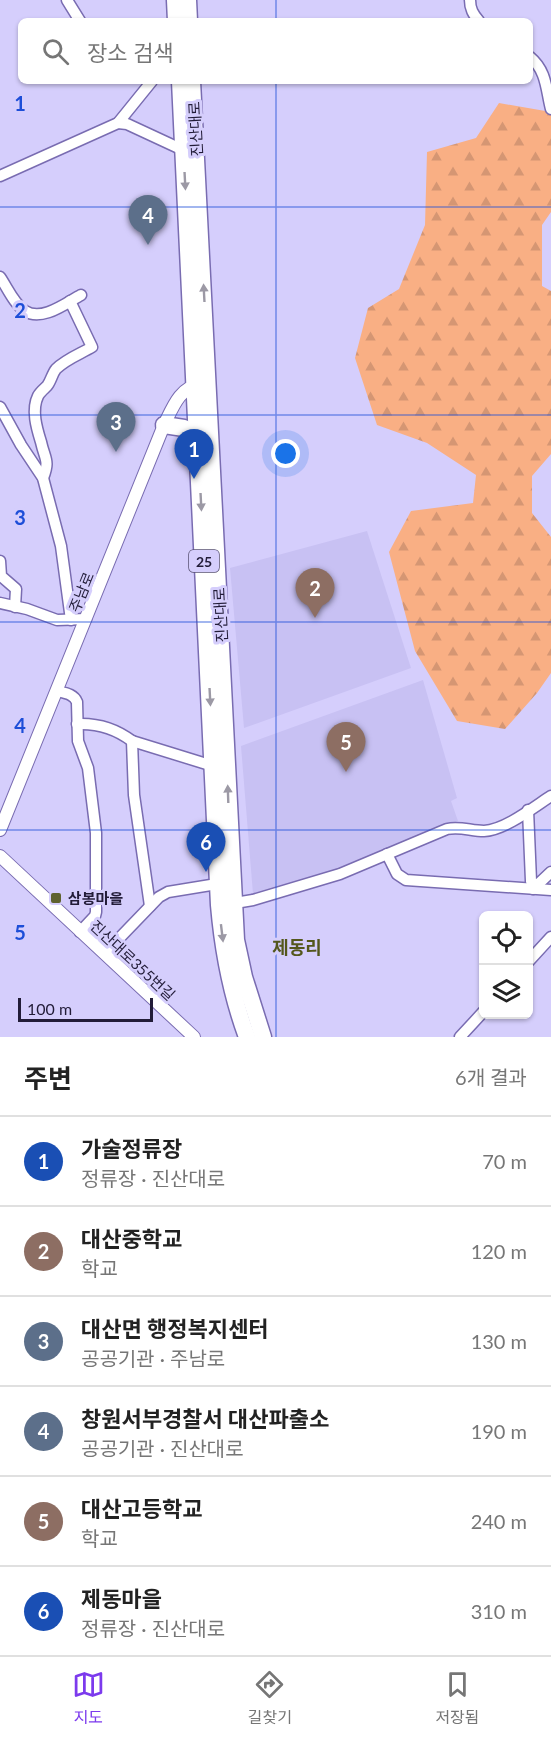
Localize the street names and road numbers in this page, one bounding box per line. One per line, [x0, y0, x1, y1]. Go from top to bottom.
street label: 진산대로 [185, 101, 205, 157]
road number: 25 [189, 550, 219, 572]
street label: 주남로 [65, 569, 97, 615]
street label: 진산대로 [210, 587, 230, 643]
street label: 진산대로355번길 [87, 916, 179, 1004]

